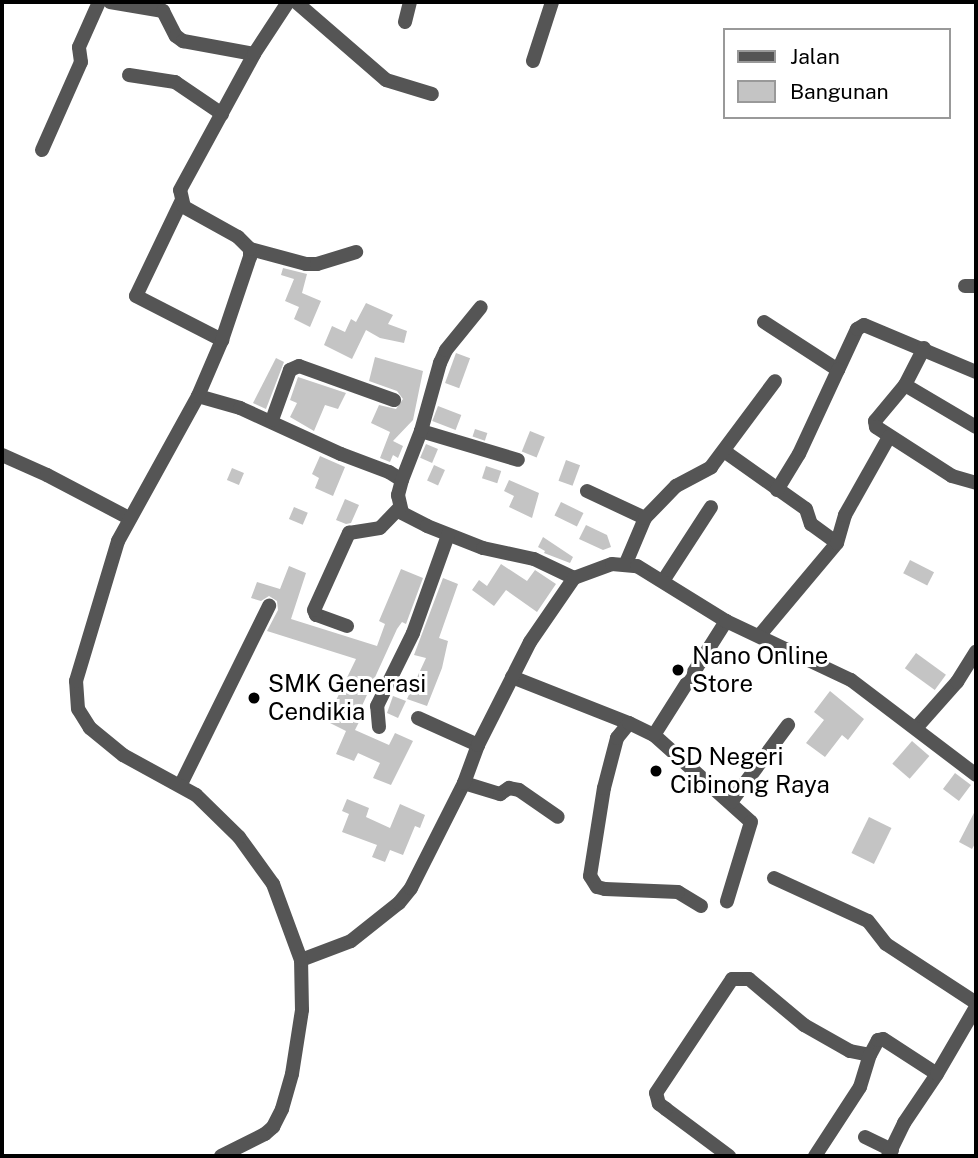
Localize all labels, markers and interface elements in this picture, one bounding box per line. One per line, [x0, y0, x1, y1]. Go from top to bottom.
legend [722, 28, 950, 119]
text: Jalan [790, 44, 840, 69]
text: Bangunan [790, 79, 889, 104]
place label: Nano Online Store [692, 642, 829, 698]
marker: Nano Online Store [670, 662, 686, 678]
place label: SMK Generasi Cendikia [268, 670, 426, 726]
marker: SMK Generasi Cendikia [246, 690, 262, 706]
place label: SD Negeri Cibinong Raya [670, 743, 830, 799]
marker: SD Negeri Cibinong Raya [648, 763, 664, 779]

